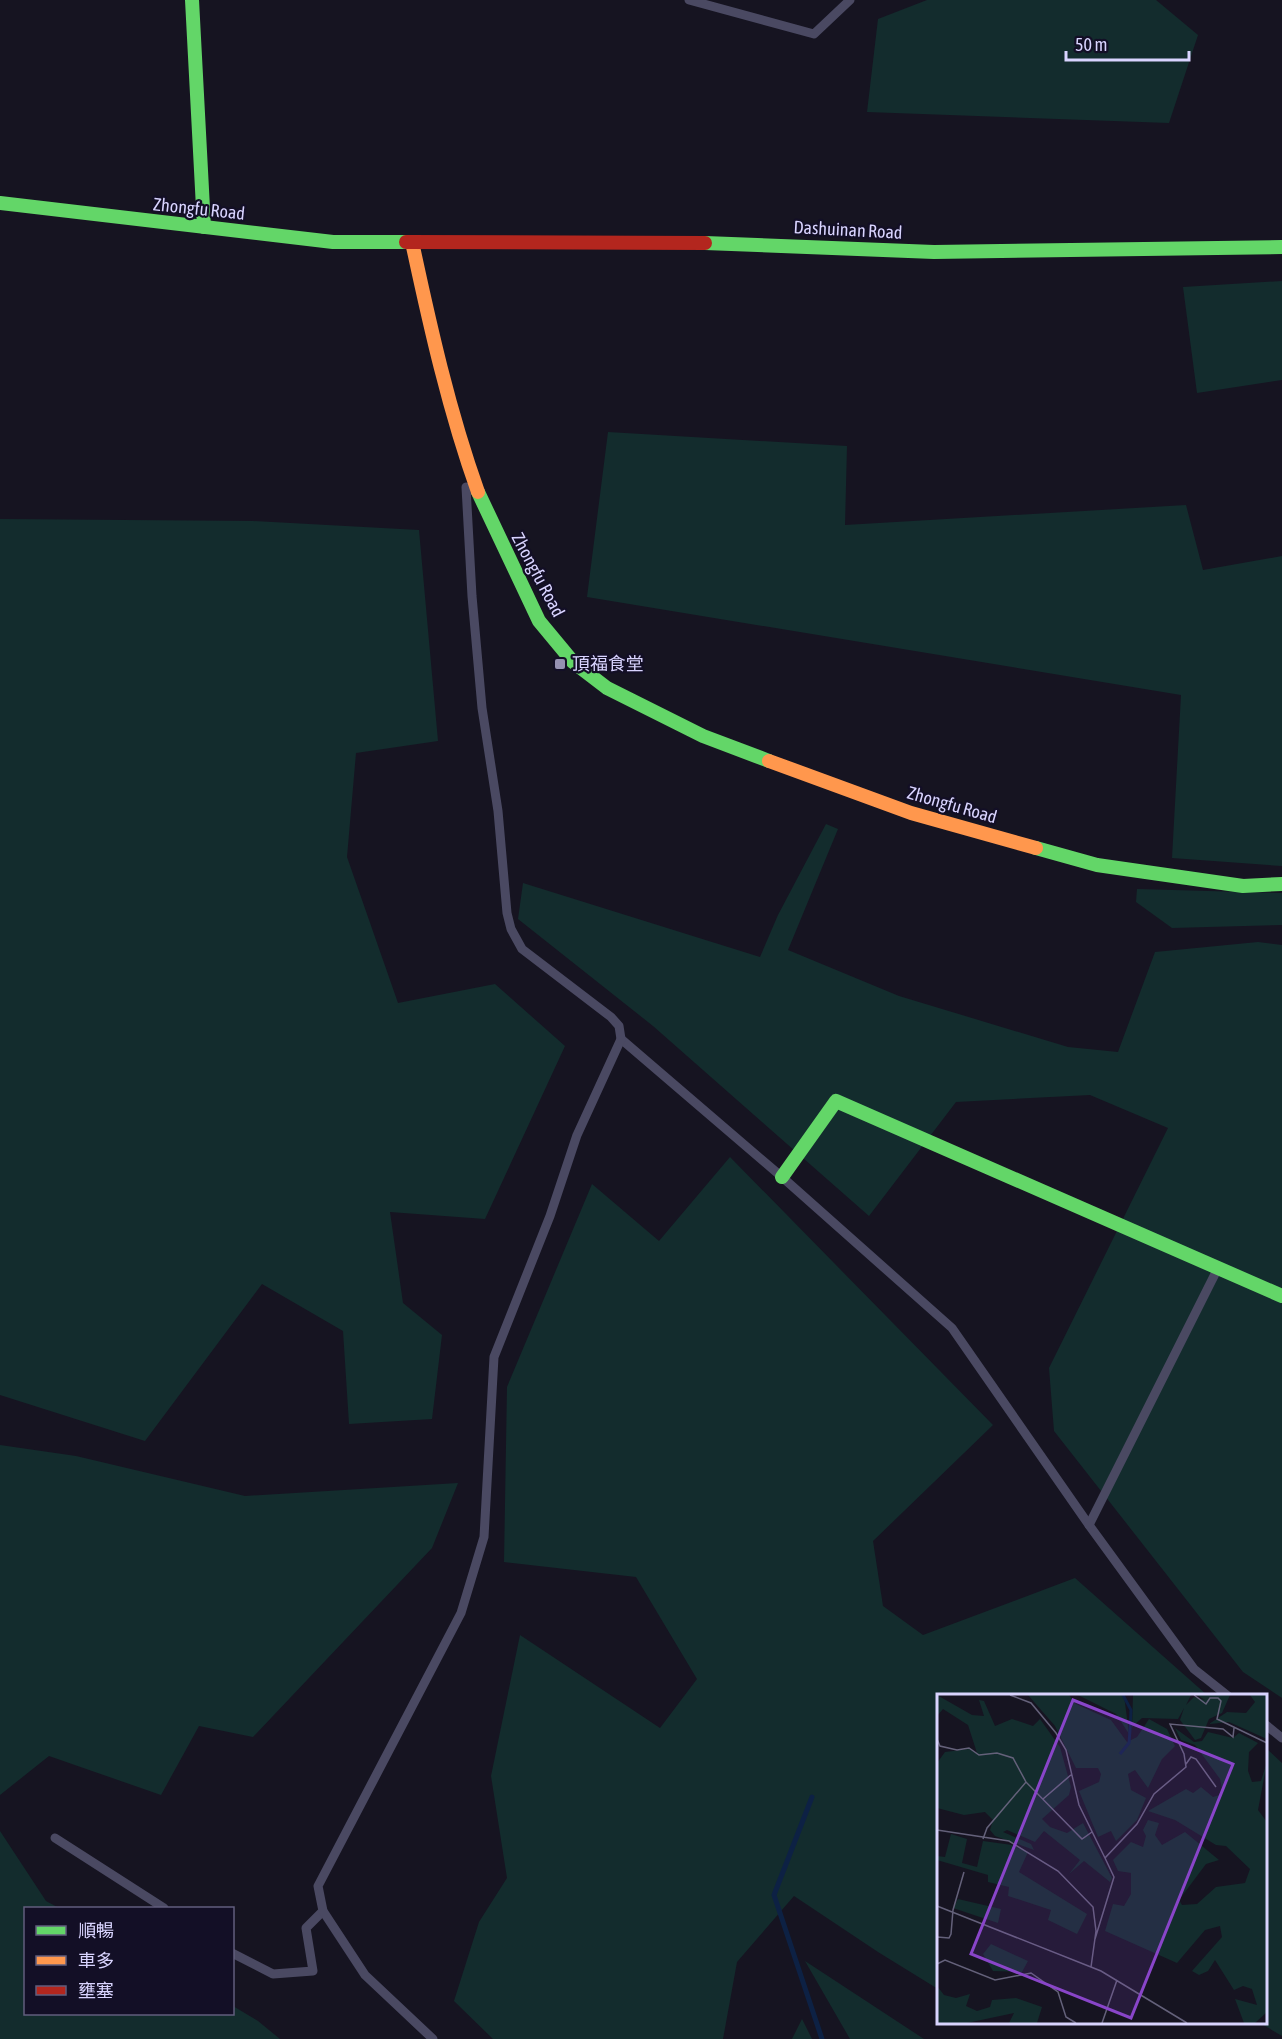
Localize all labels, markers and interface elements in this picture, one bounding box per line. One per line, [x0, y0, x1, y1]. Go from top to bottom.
scale bar [1066, 24, 1189, 62]
text: 50 m [1075, 34, 1107, 55]
street label: Zhongfu Road [152, 193, 246, 224]
street label: Dashuinan Road [793, 216, 903, 243]
street label: Zhongfu Road [508, 529, 569, 620]
place label: 頂福食堂 [572, 653, 644, 674]
marker: 頂福食堂 [553, 657, 567, 671]
street label: Zhongfu Road [905, 782, 999, 827]
inset map [937, 1694, 1267, 2024]
legend [24, 1907, 234, 2015]
text: 順暢 [78, 1920, 114, 1941]
text: 車多 [78, 1950, 114, 1971]
text: 壅塞 [78, 1980, 114, 2001]

